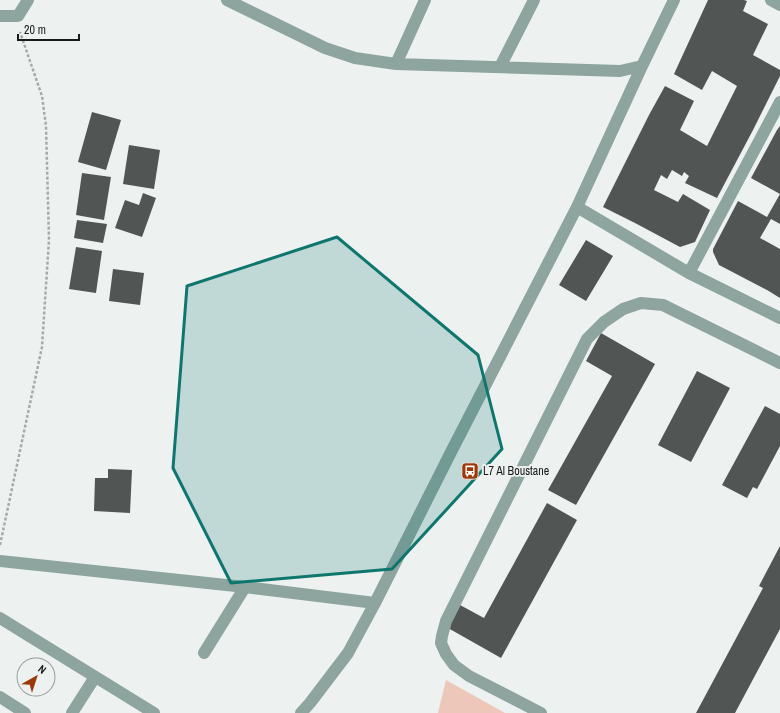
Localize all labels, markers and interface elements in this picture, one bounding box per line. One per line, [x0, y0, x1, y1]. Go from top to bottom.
scale bar [18, 16, 79, 42]
text: 20 m [24, 22, 46, 38]
bus stop icon: L7 Al Boustane [460, 461, 480, 481]
place label: L7 Al Boustane [483, 463, 549, 479]
north arrow [16, 657, 56, 697]
text: N [35, 662, 49, 677]

